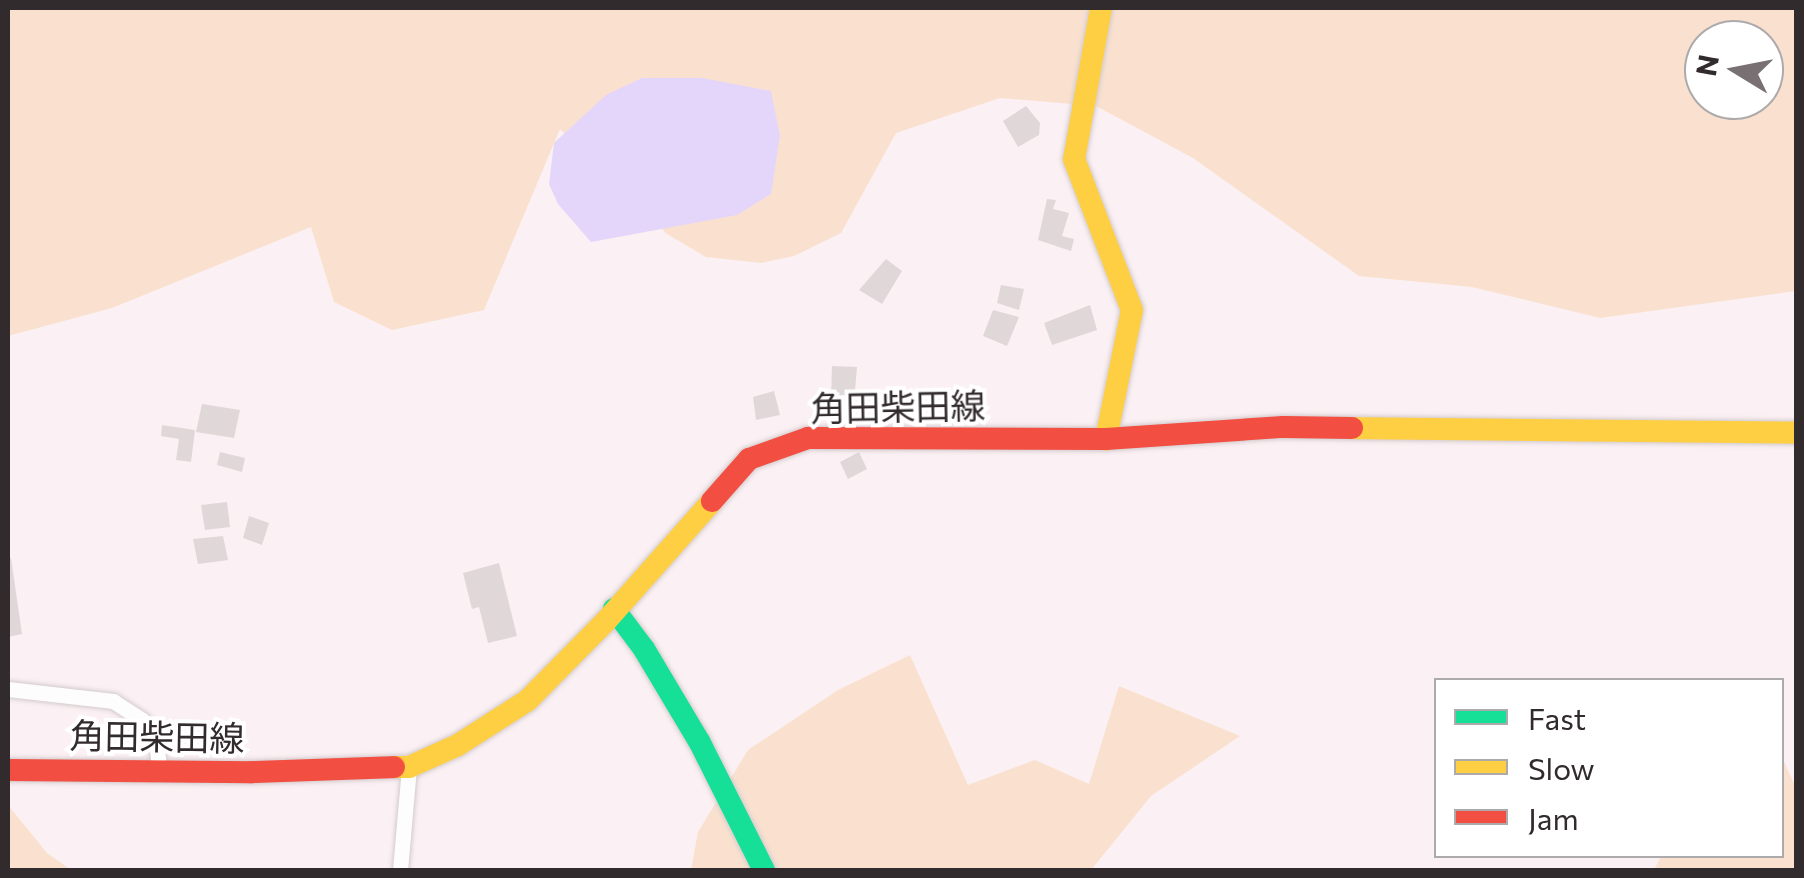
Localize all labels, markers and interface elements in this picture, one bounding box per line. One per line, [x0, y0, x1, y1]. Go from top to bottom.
north arrow [1684, 20, 1784, 120]
text: N [1688, 52, 1725, 78]
street label: 角田柴田線 [810, 383, 986, 429]
legend [1434, 678, 1784, 858]
text: Fast [1528, 699, 1586, 736]
street label: 角田柴田線 [69, 713, 245, 759]
text: Slow [1528, 749, 1595, 786]
text: Jam [1528, 799, 1579, 836]

